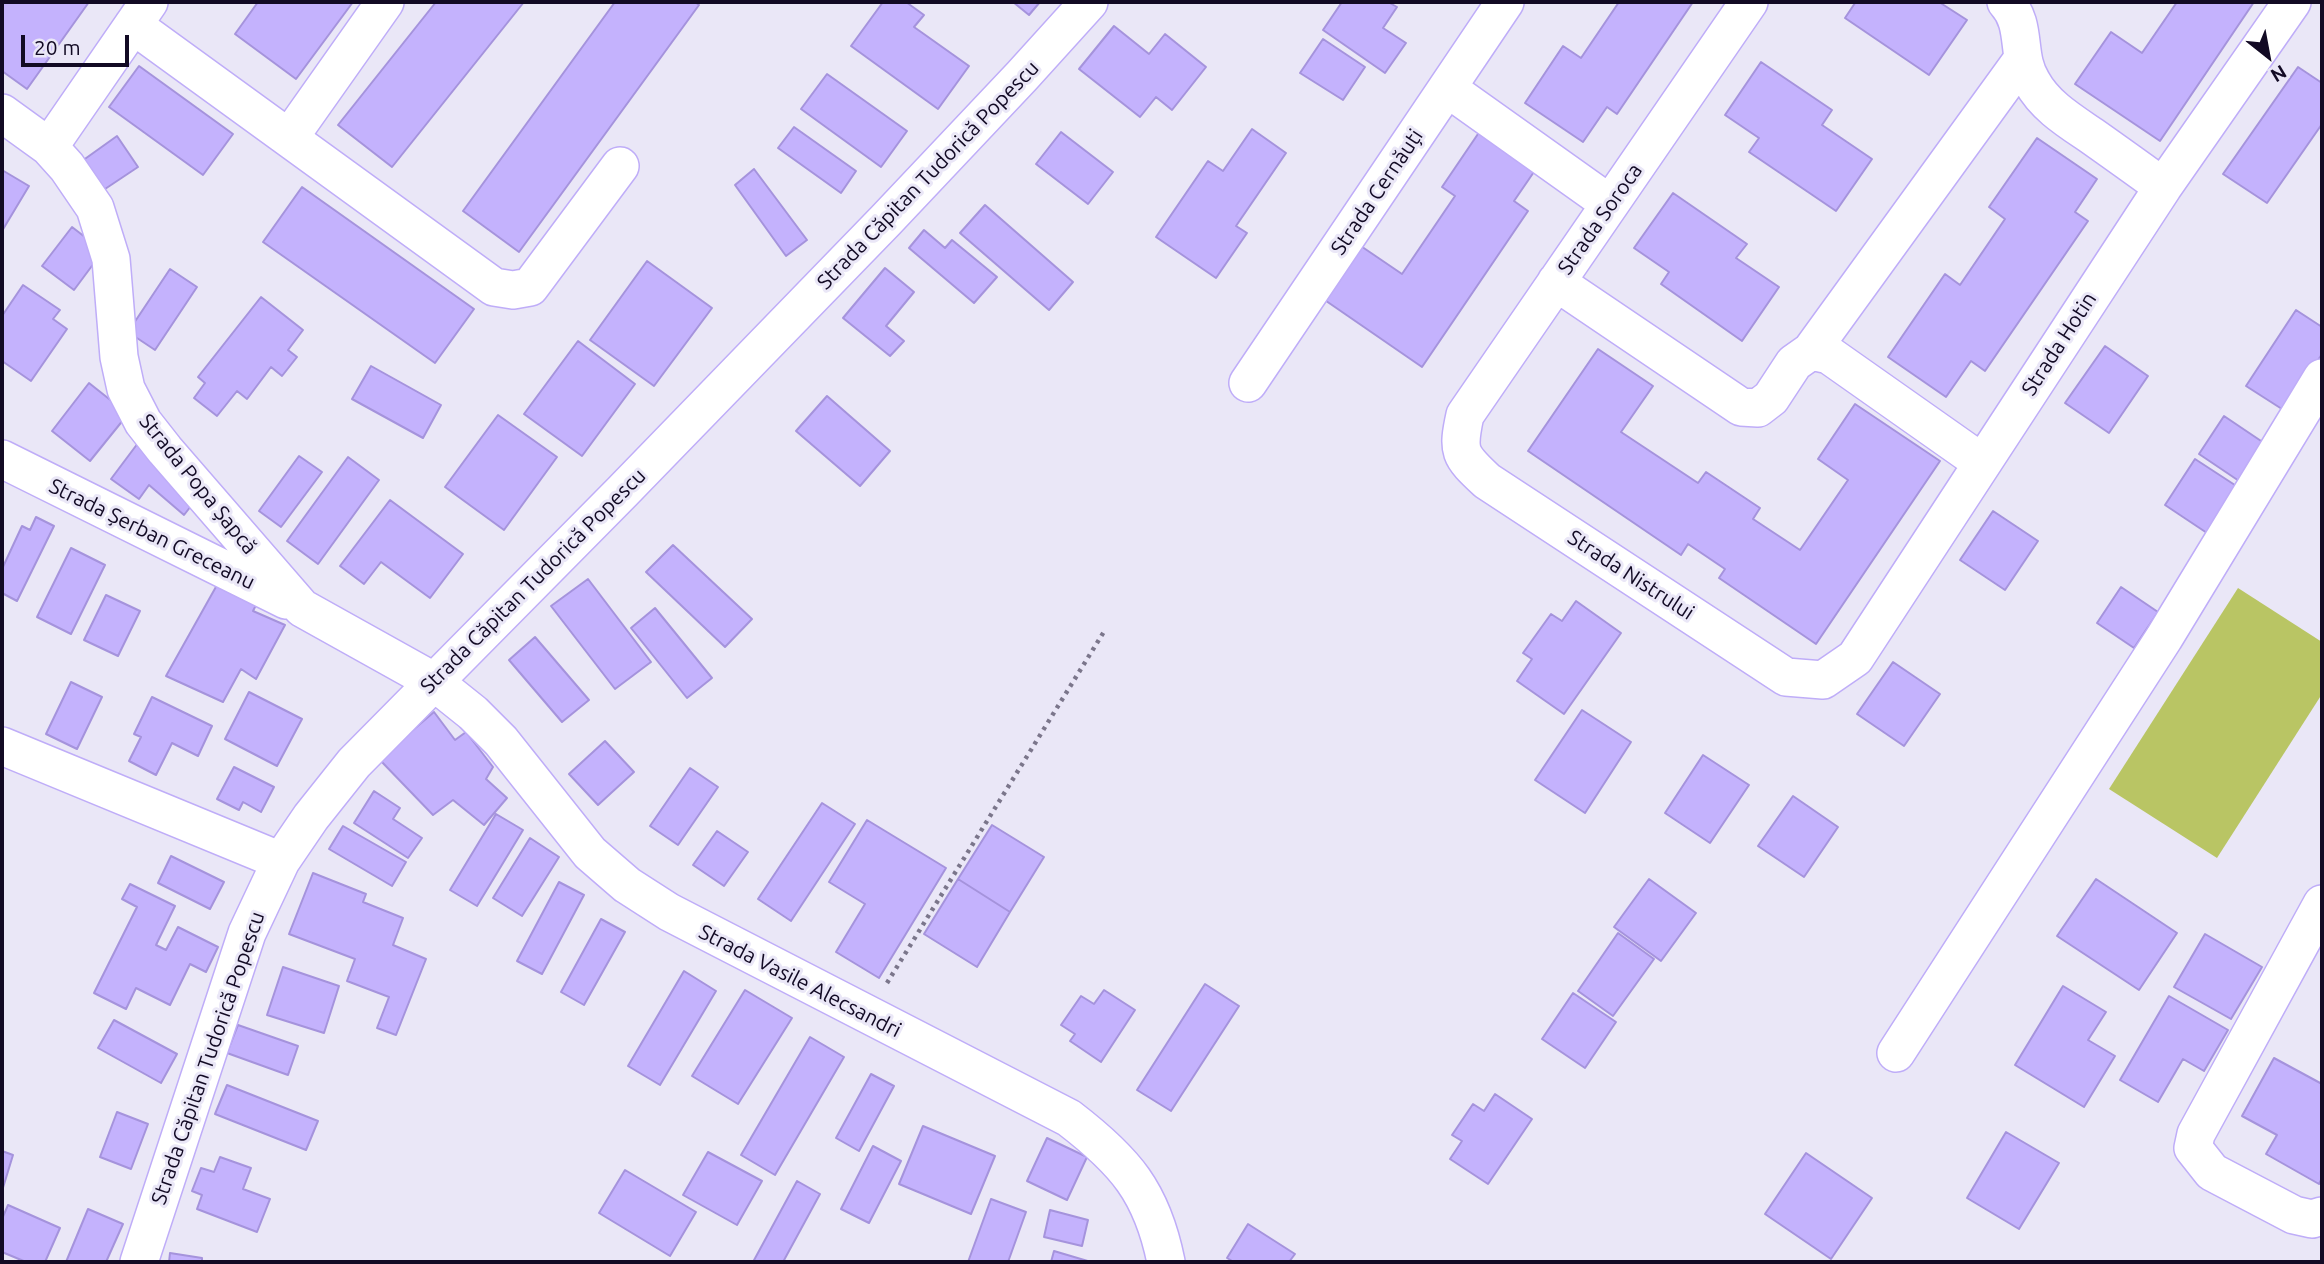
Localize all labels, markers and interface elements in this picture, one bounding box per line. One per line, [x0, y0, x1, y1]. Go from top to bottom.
scale bar [24, 21, 133, 65]
north arrow [2233, 21, 2303, 91]
text: 20 m [34, 35, 81, 59]
street label: Strada Căpitan Tudorică Popescu [812, 55, 1044, 295]
text: N [2267, 61, 2291, 87]
street label: Strada Cernăuți [1326, 124, 1428, 260]
street label: Strada Soroca [1552, 159, 1648, 279]
street label: Strada Hotin [2016, 288, 2102, 400]
street label: Strada Popa Șapcă [134, 409, 262, 559]
street label: Strada Căpitan Tudorică Popescu [415, 463, 651, 699]
street label: Strada Șerban Greceanu [45, 473, 259, 595]
street label: Strada Nistrului [1563, 525, 1699, 625]
street label: Strada Căpitan Tudorică Popescu [146, 908, 270, 1208]
street label: Strada Vasile Alecsandri [695, 919, 905, 1043]

